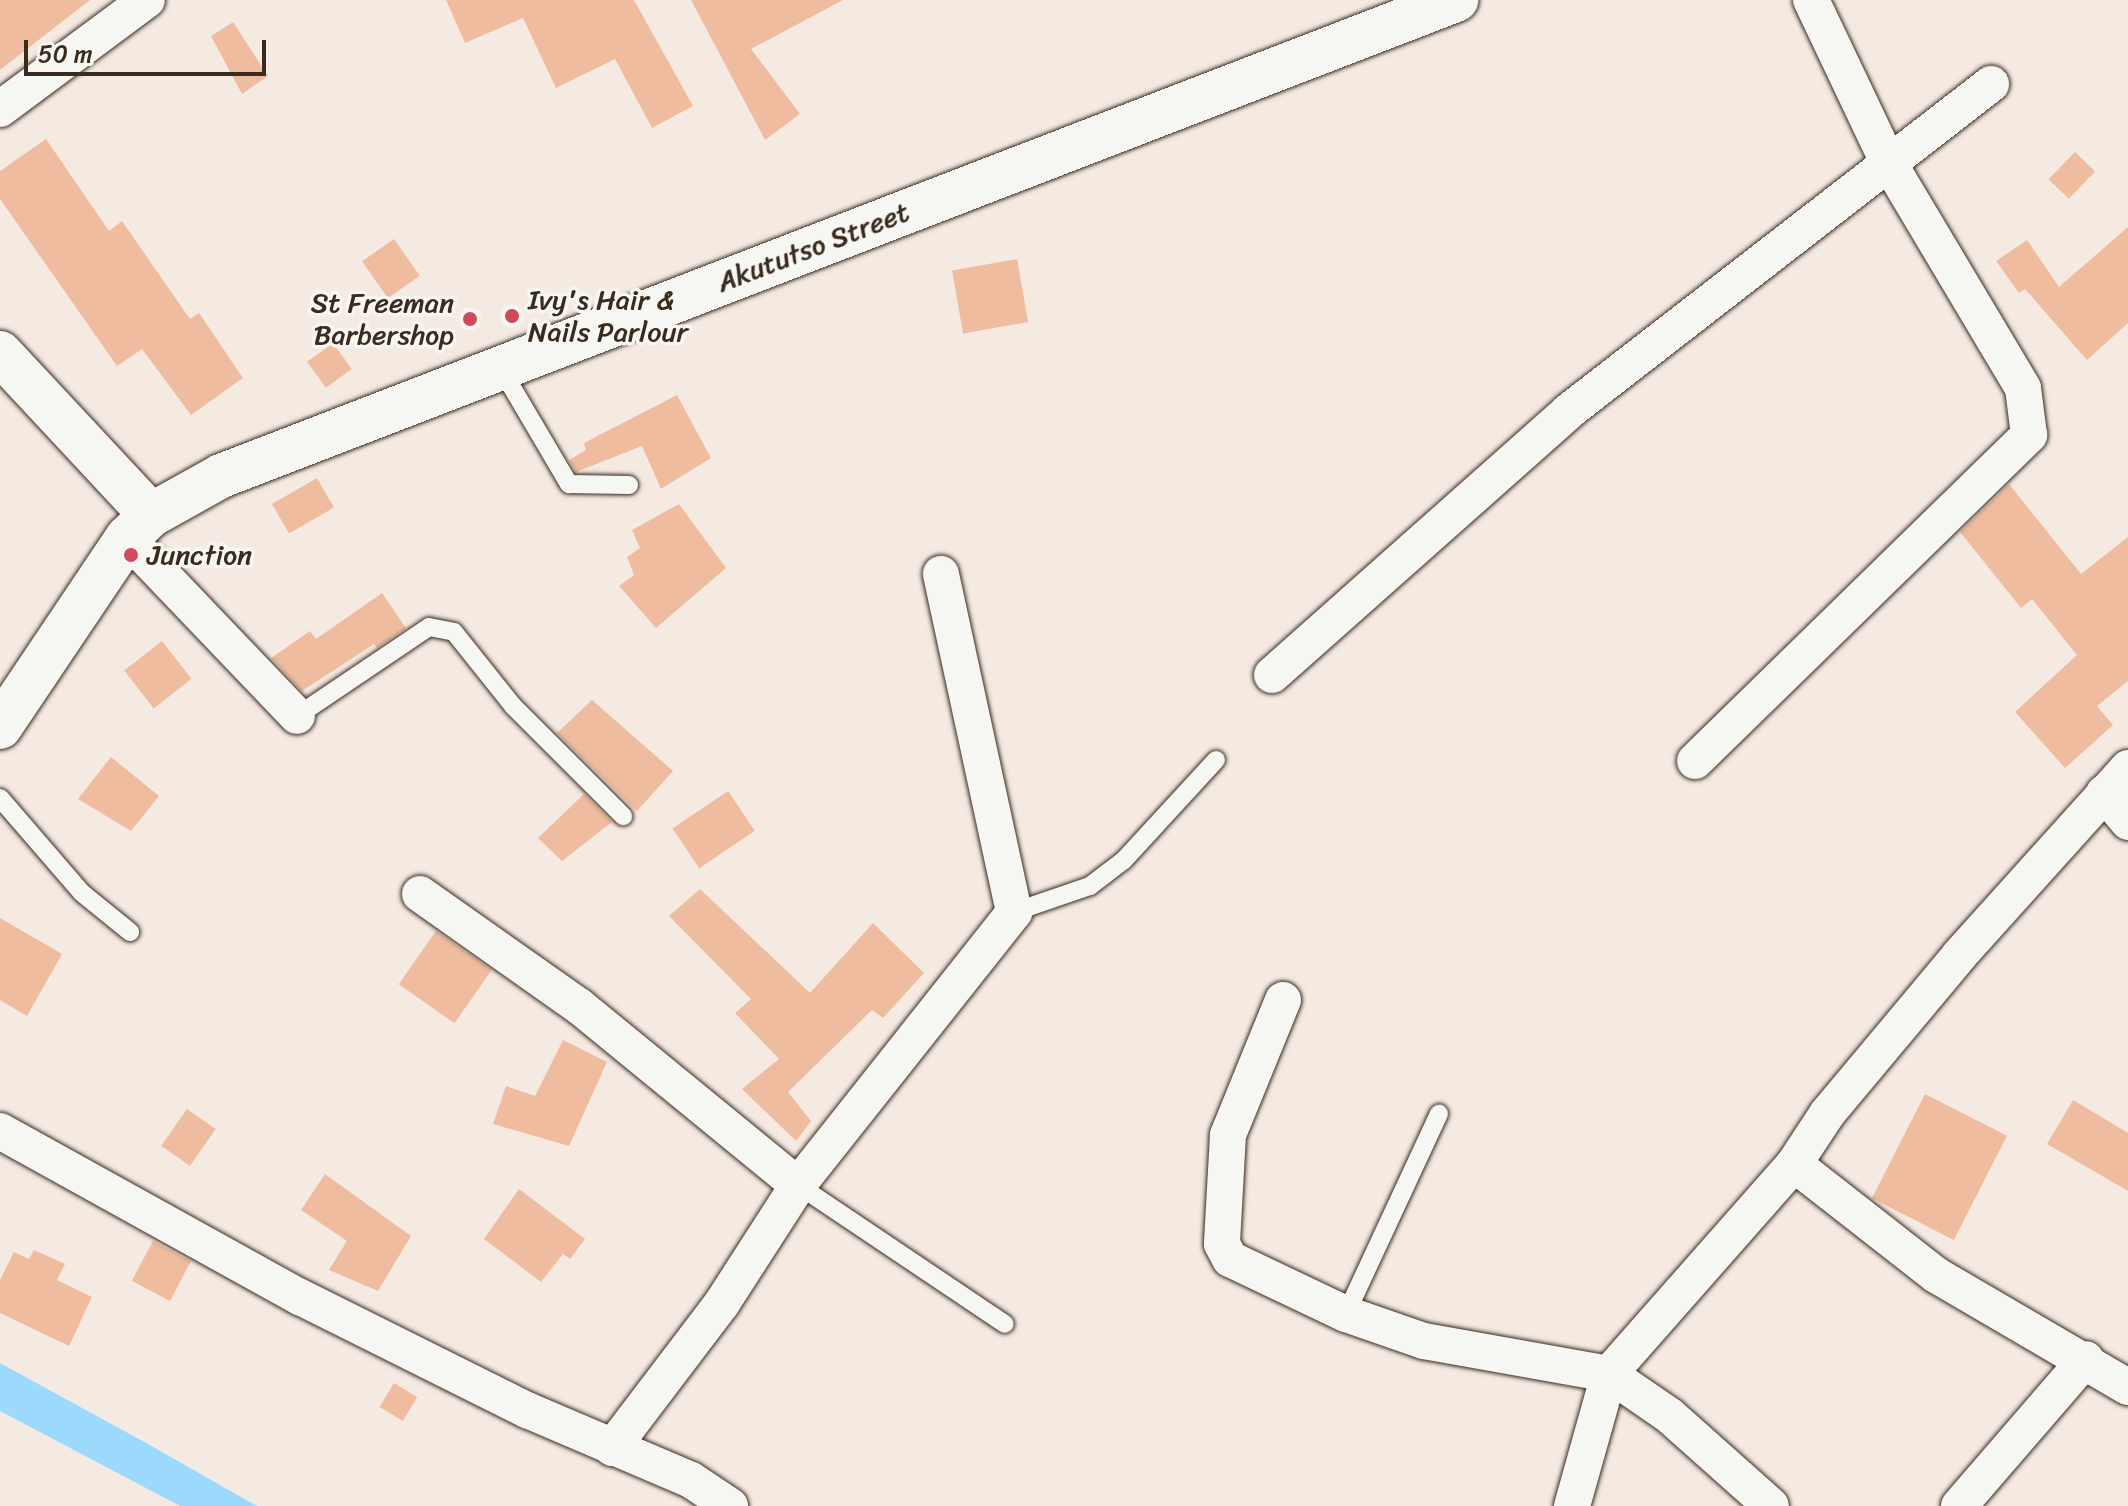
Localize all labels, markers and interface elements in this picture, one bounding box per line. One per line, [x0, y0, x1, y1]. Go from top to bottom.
scale bar [28, 24, 270, 74]
text: 50 m [38, 33, 93, 75]
street label: Akututso Street [713, 195, 913, 299]
place label: Ivy's Hair & Nails Parlour [528, 283, 689, 349]
place label: St Freeman Barbershop [311, 286, 454, 352]
marker: Ivy's Hair & Nails Parlour [503, 307, 521, 325]
marker: St Freeman Barbershop [461, 310, 479, 328]
place label: Junction [147, 538, 252, 572]
marker: Junction [122, 546, 140, 564]

